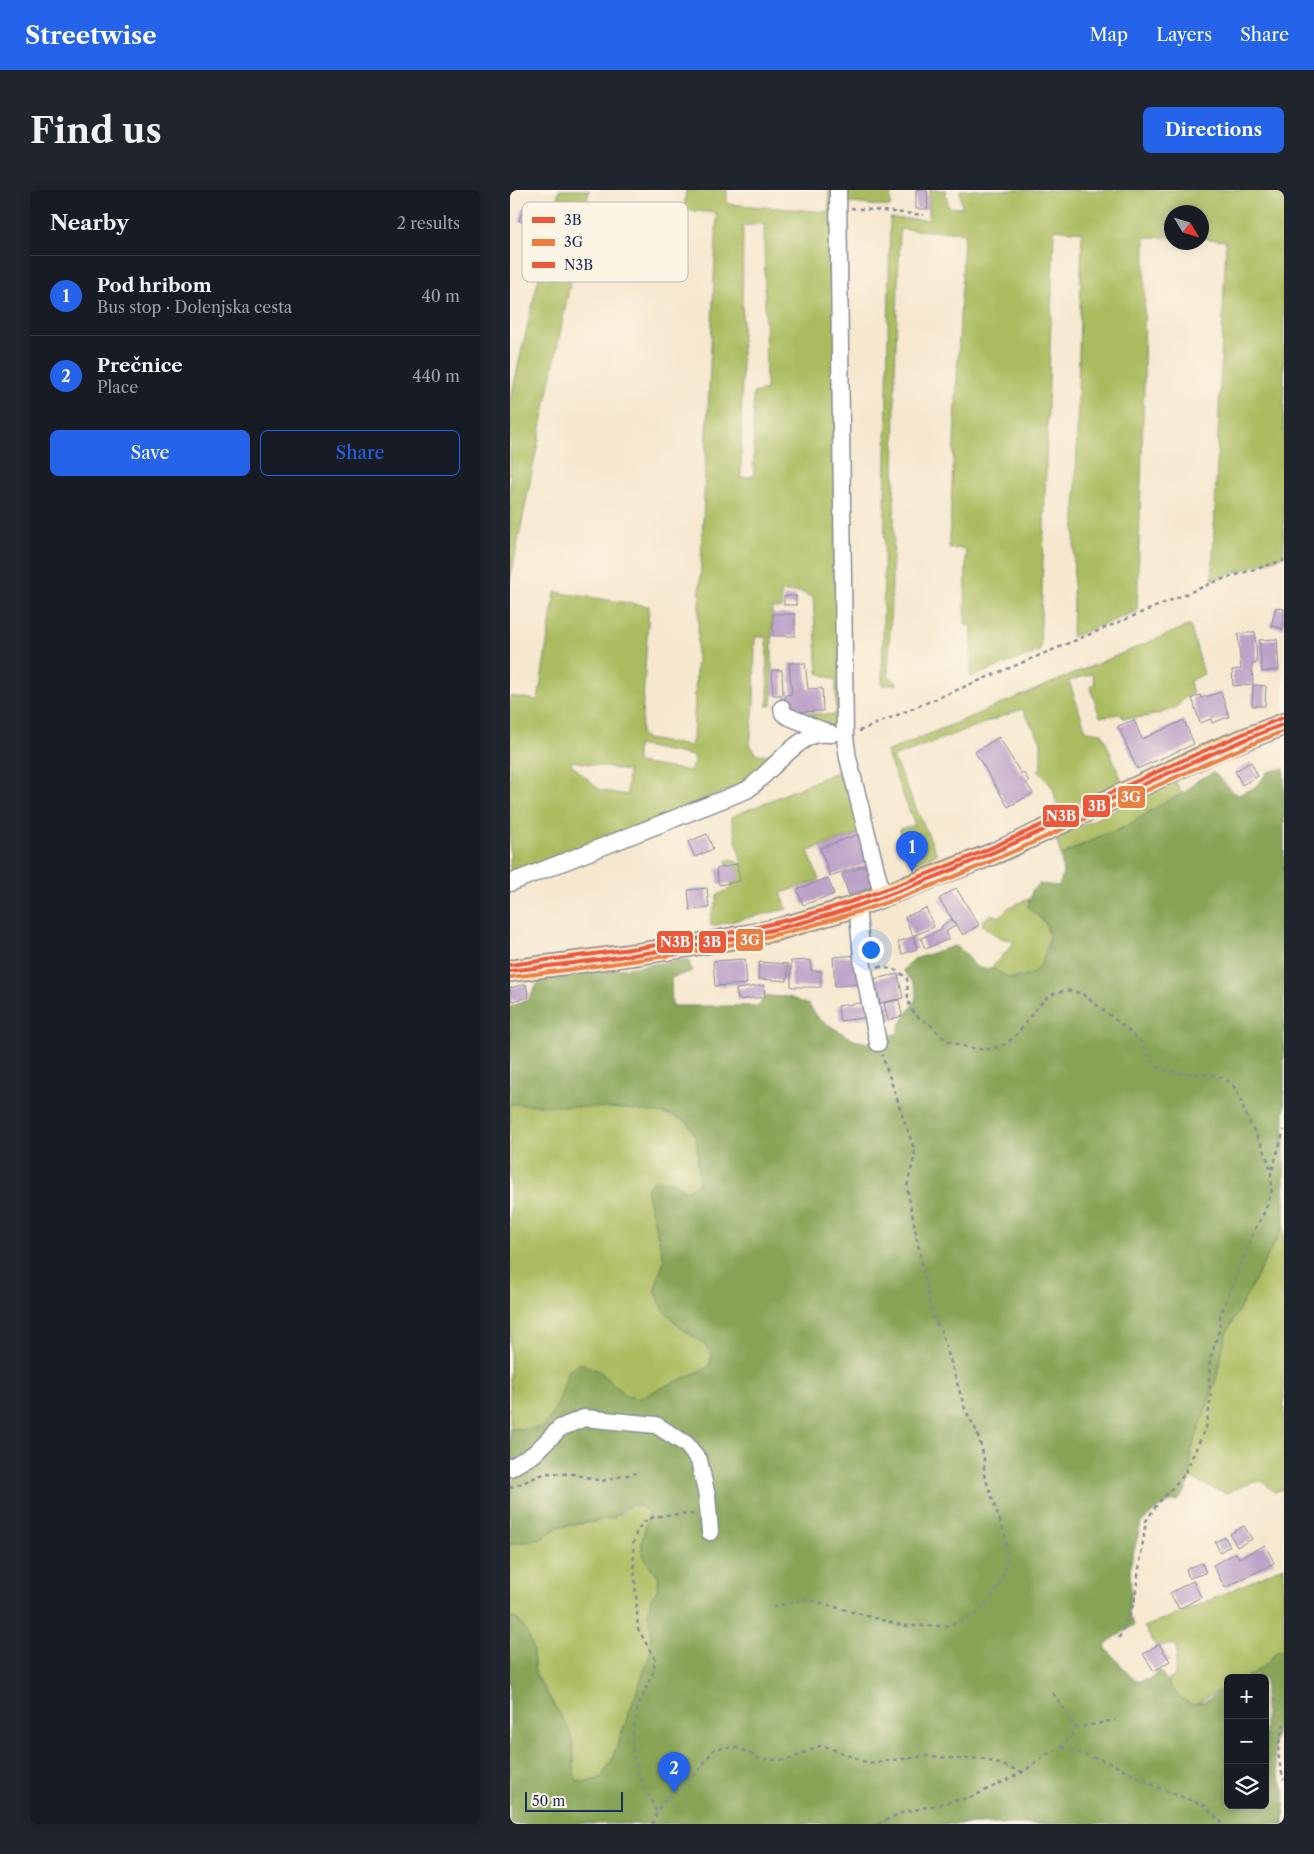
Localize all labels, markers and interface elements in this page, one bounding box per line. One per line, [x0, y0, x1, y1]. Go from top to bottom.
text: Streetwise [25, 21, 157, 50]
text: Map [1090, 24, 1128, 46]
text: Layers [1156, 24, 1212, 46]
text: Share [1240, 24, 1289, 46]
button: Directions [1143, 107, 1284, 153]
text: Find us [30, 109, 162, 152]
legend [522, 202, 688, 282]
north arrow [1164, 205, 1209, 250]
text: Nearby [50, 210, 129, 235]
text: 3B [564, 211, 582, 229]
text: 2 results [397, 213, 460, 233]
text: 3G [564, 233, 583, 251]
text: N3B [564, 256, 593, 274]
text: Pod hribom [97, 274, 212, 297]
text: 1 [62, 286, 70, 306]
text: 40 m [421, 286, 460, 306]
text: Bus stop · Dolenjska cesta [97, 297, 292, 317]
text: Prečnice [97, 354, 183, 377]
text: 2 [61, 366, 71, 386]
text: 440 m [412, 366, 460, 386]
text: Place [97, 377, 138, 397]
button: Save [50, 430, 250, 476]
button: Share [260, 430, 460, 476]
line badge: 3G [1117, 785, 1146, 809]
text: 3G [1121, 788, 1141, 806]
line badge: 3B [1082, 794, 1111, 818]
text: 3B [1088, 797, 1106, 815]
line badge: N3B [1042, 804, 1080, 828]
text: N3B [1046, 807, 1076, 825]
pin: 1 [896, 831, 928, 872]
line badge: 3G [735, 928, 764, 952]
line badge: N3B [656, 930, 694, 954]
line badge: 3B [698, 930, 727, 954]
text: 3G [740, 931, 760, 949]
text: N3B [660, 933, 690, 951]
text: 3B [703, 933, 721, 951]
your location [858, 937, 884, 963]
map controls [1224, 1674, 1269, 1809]
button: + [1224, 1674, 1269, 1719]
button: − [1224, 1719, 1269, 1764]
pin: 2 [658, 1752, 690, 1793]
button: layers [1224, 1764, 1269, 1809]
scale bar [525, 1789, 622, 1812]
text: 50 m [532, 1792, 565, 1810]

